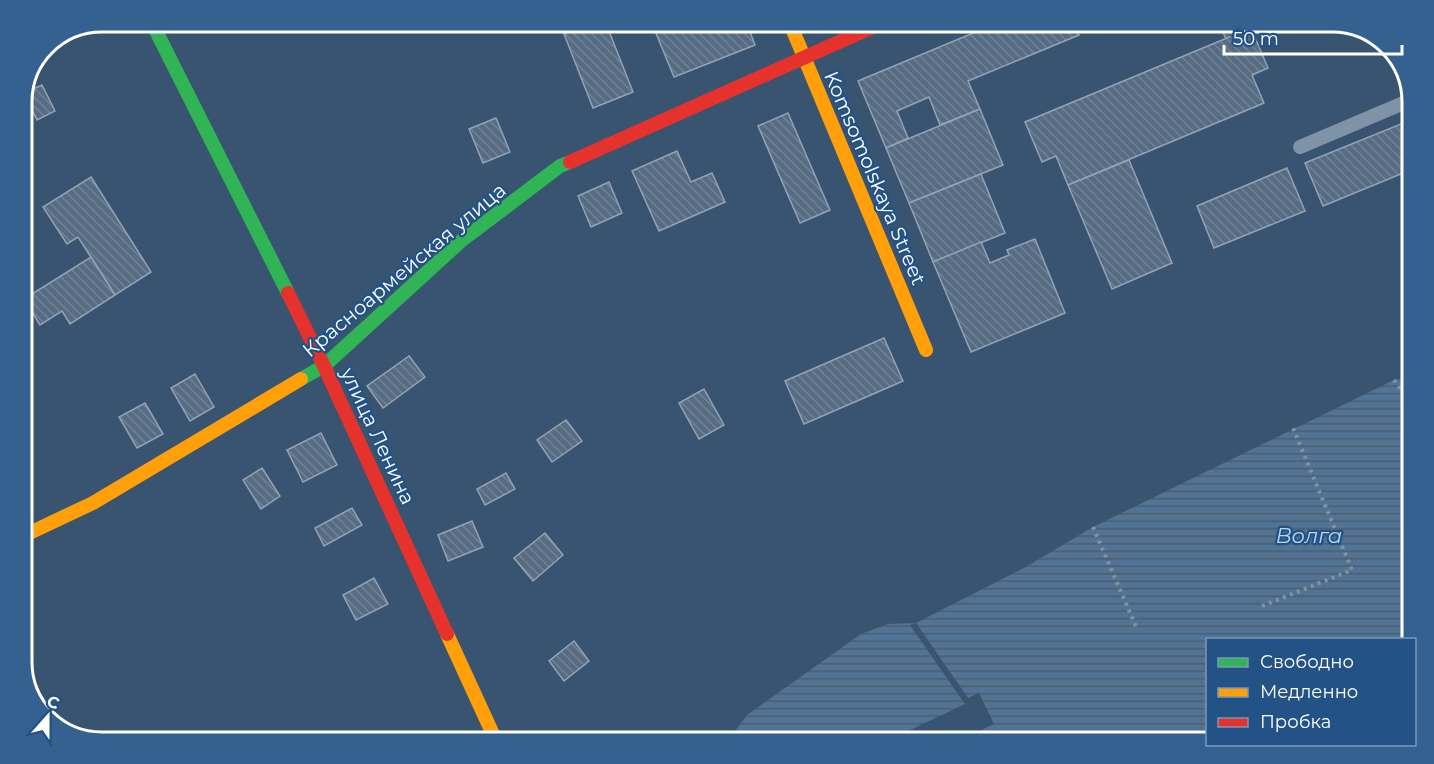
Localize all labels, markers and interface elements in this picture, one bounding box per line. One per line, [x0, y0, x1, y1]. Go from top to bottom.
scale bar [1224, 18, 1402, 56]
text: 50 m [1233, 28, 1279, 50]
street label: Komsomolskaya Street [819, 68, 931, 288]
street label: Красноармейская улица [297, 178, 511, 362]
street label: улица Ленина [335, 363, 420, 508]
water label: Волга [1276, 523, 1342, 548]
legend [1206, 638, 1416, 746]
text: Свободно [1260, 651, 1354, 673]
text: Медленно [1260, 681, 1358, 703]
north arrow [18, 686, 78, 746]
text: С [44, 692, 62, 714]
text: Пробка [1260, 711, 1331, 733]

